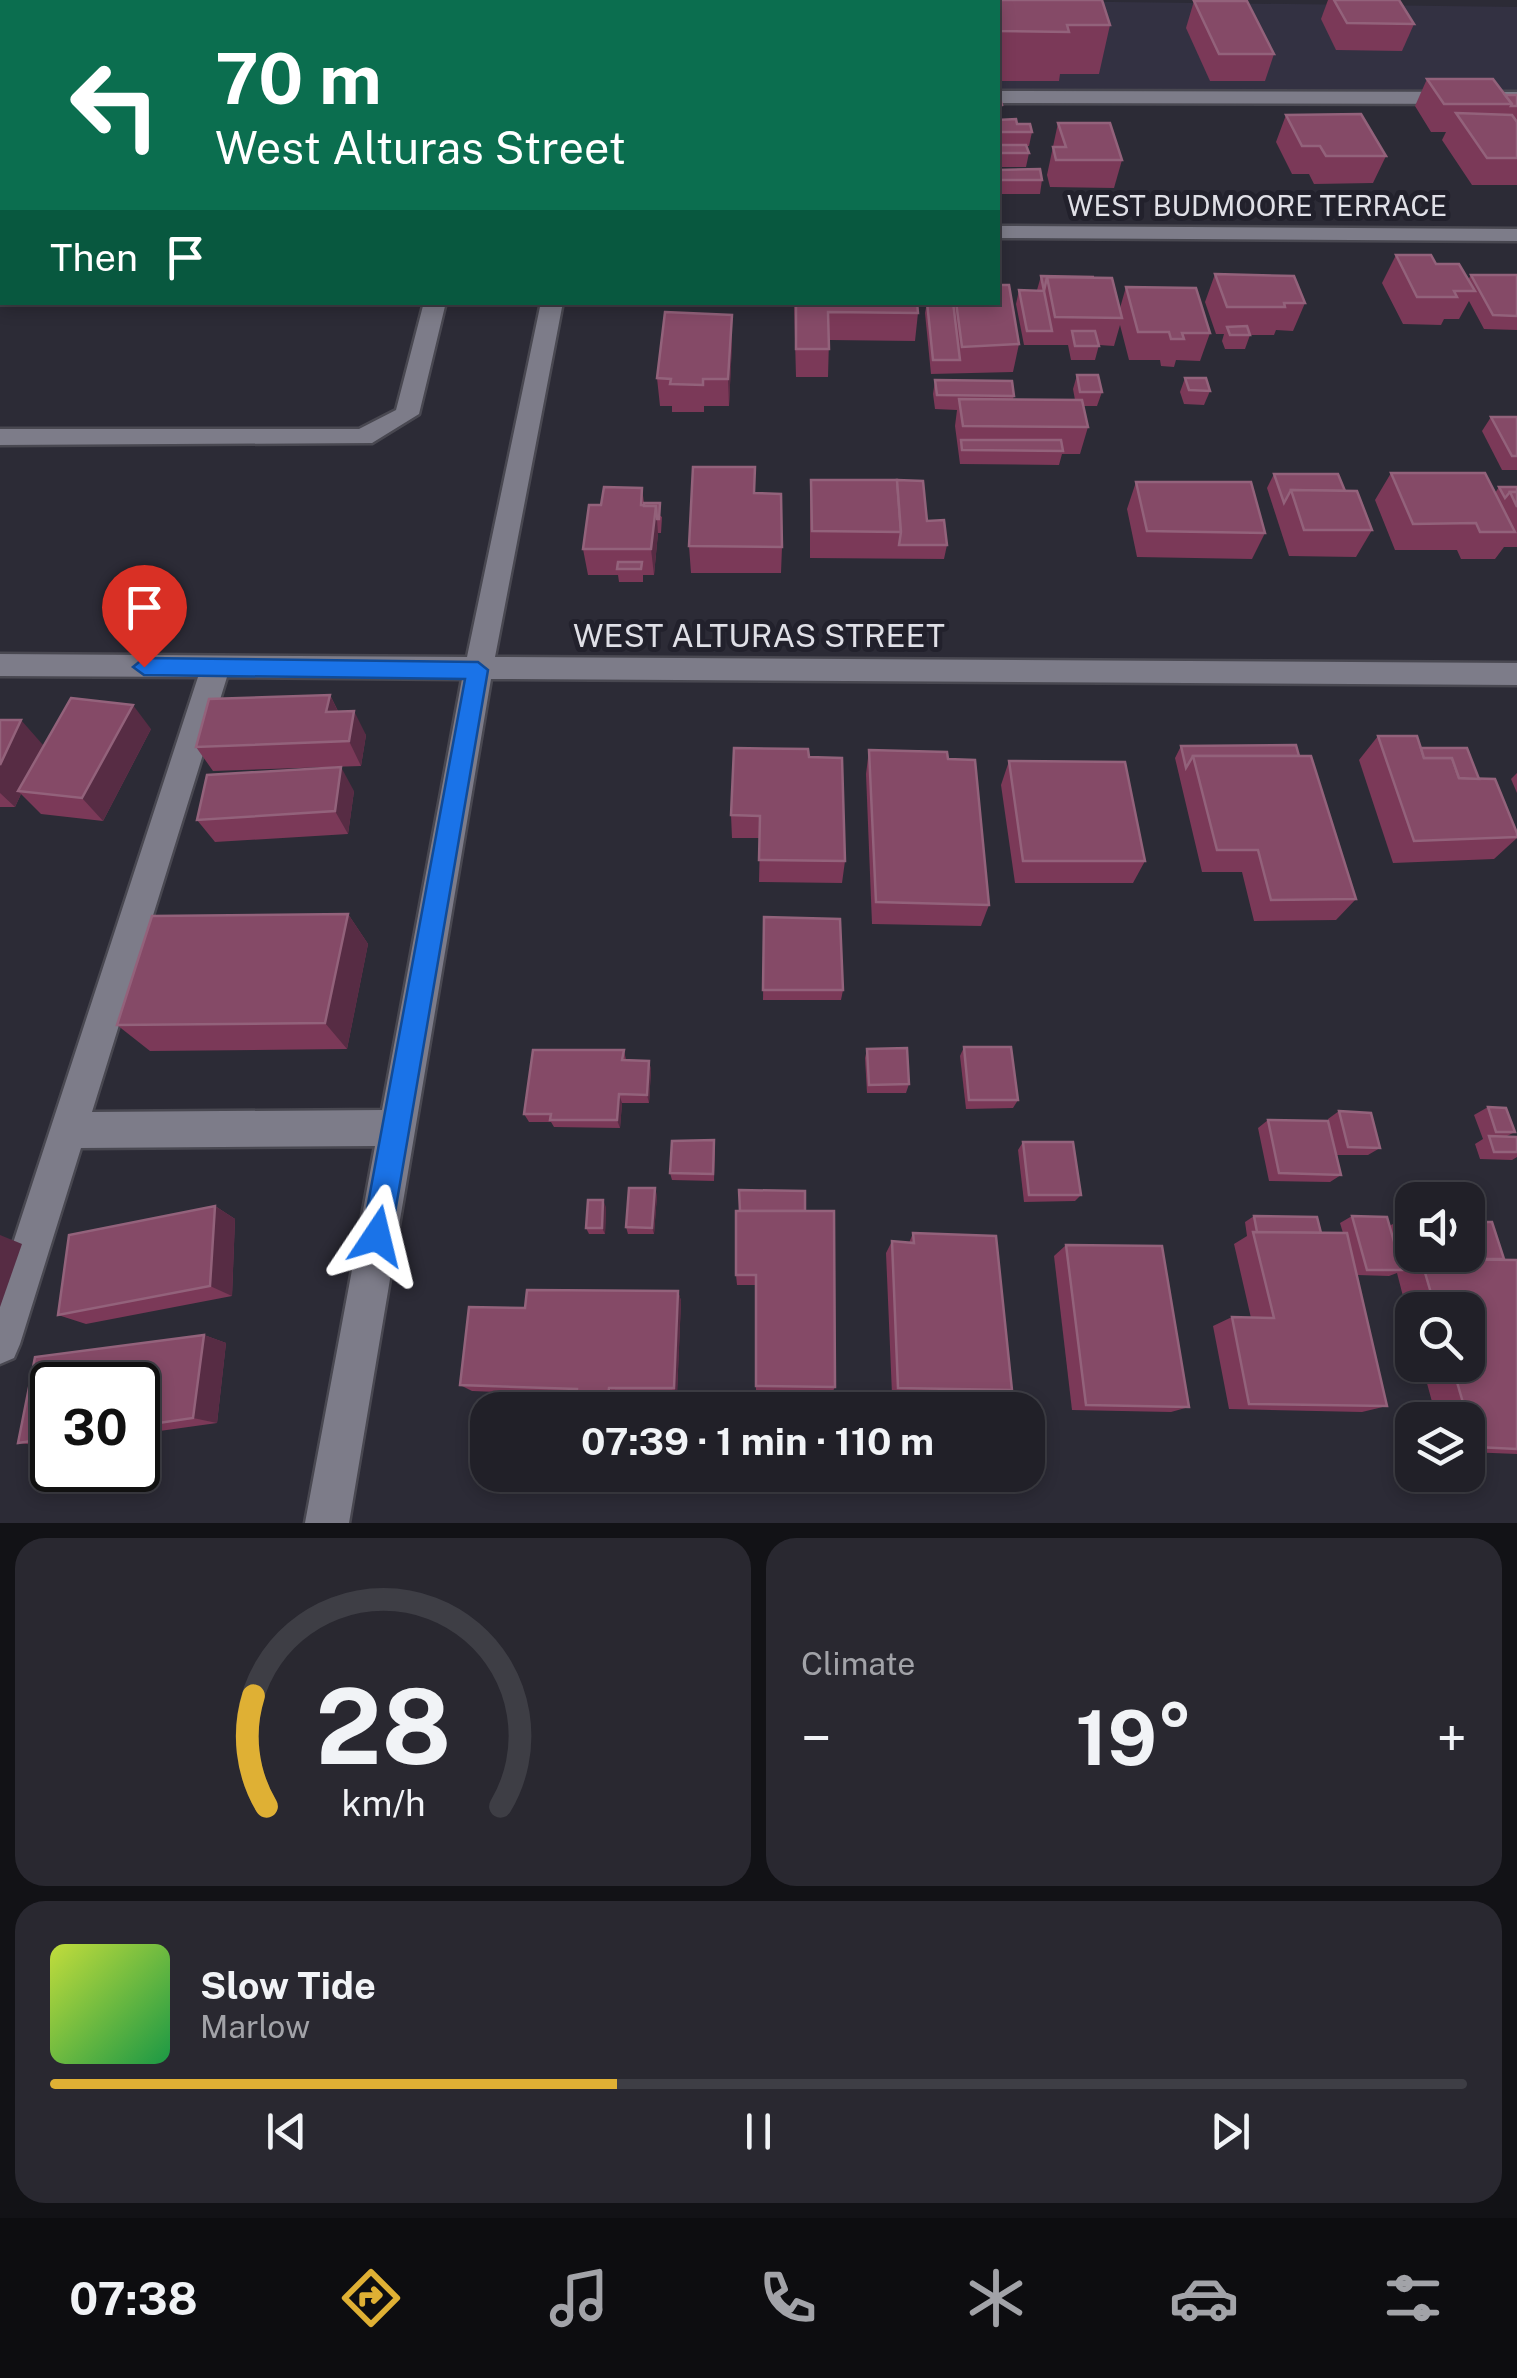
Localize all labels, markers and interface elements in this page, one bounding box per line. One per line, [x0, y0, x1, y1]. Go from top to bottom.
text: 70 m [215, 37, 382, 120]
icon: left [50, 40, 180, 170]
text: West Alturas Street [215, 121, 626, 174]
street label: WEST BUDMOORE TERRACE [1067, 189, 1447, 222]
icon: arrive [158, 230, 213, 285]
text: Then [50, 235, 138, 280]
pin [102, 565, 187, 668]
icon: arrive [117, 580, 172, 635]
street label: WEST ALTURAS STREET [573, 617, 945, 654]
map controls [1395, 1182, 1485, 1492]
button: sound [1395, 1182, 1485, 1272]
position arrow [325, 1184, 429, 1288]
button: search [1395, 1292, 1485, 1382]
speed limit sign: 30 [30, 1362, 160, 1492]
button: layers [1395, 1402, 1485, 1492]
text: 07:39 · 1 min · 110 m [581, 1419, 934, 1464]
text: Climate [801, 1645, 915, 1682]
text: 28 [315, 1665, 451, 1787]
text: 19° [1075, 1694, 1193, 1782]
text: − [801, 1706, 832, 1770]
text: + [1436, 1706, 1467, 1770]
text: km/h [341, 1782, 425, 1824]
text: Slow Tide [200, 1963, 376, 2008]
text: Marlow [200, 2008, 310, 2045]
icon: previous [259, 2104, 314, 2159]
icon: pause [731, 2104, 786, 2159]
icon: next [1203, 2104, 1258, 2159]
icon: directions [336, 2263, 406, 2333]
icon: music [544, 2263, 614, 2333]
icon: phone [753, 2263, 823, 2333]
icon: climate [961, 2263, 1031, 2333]
icon: car [1169, 2263, 1239, 2333]
icon: filters [1378, 2263, 1448, 2333]
text: 07:38 [69, 2272, 198, 2325]

